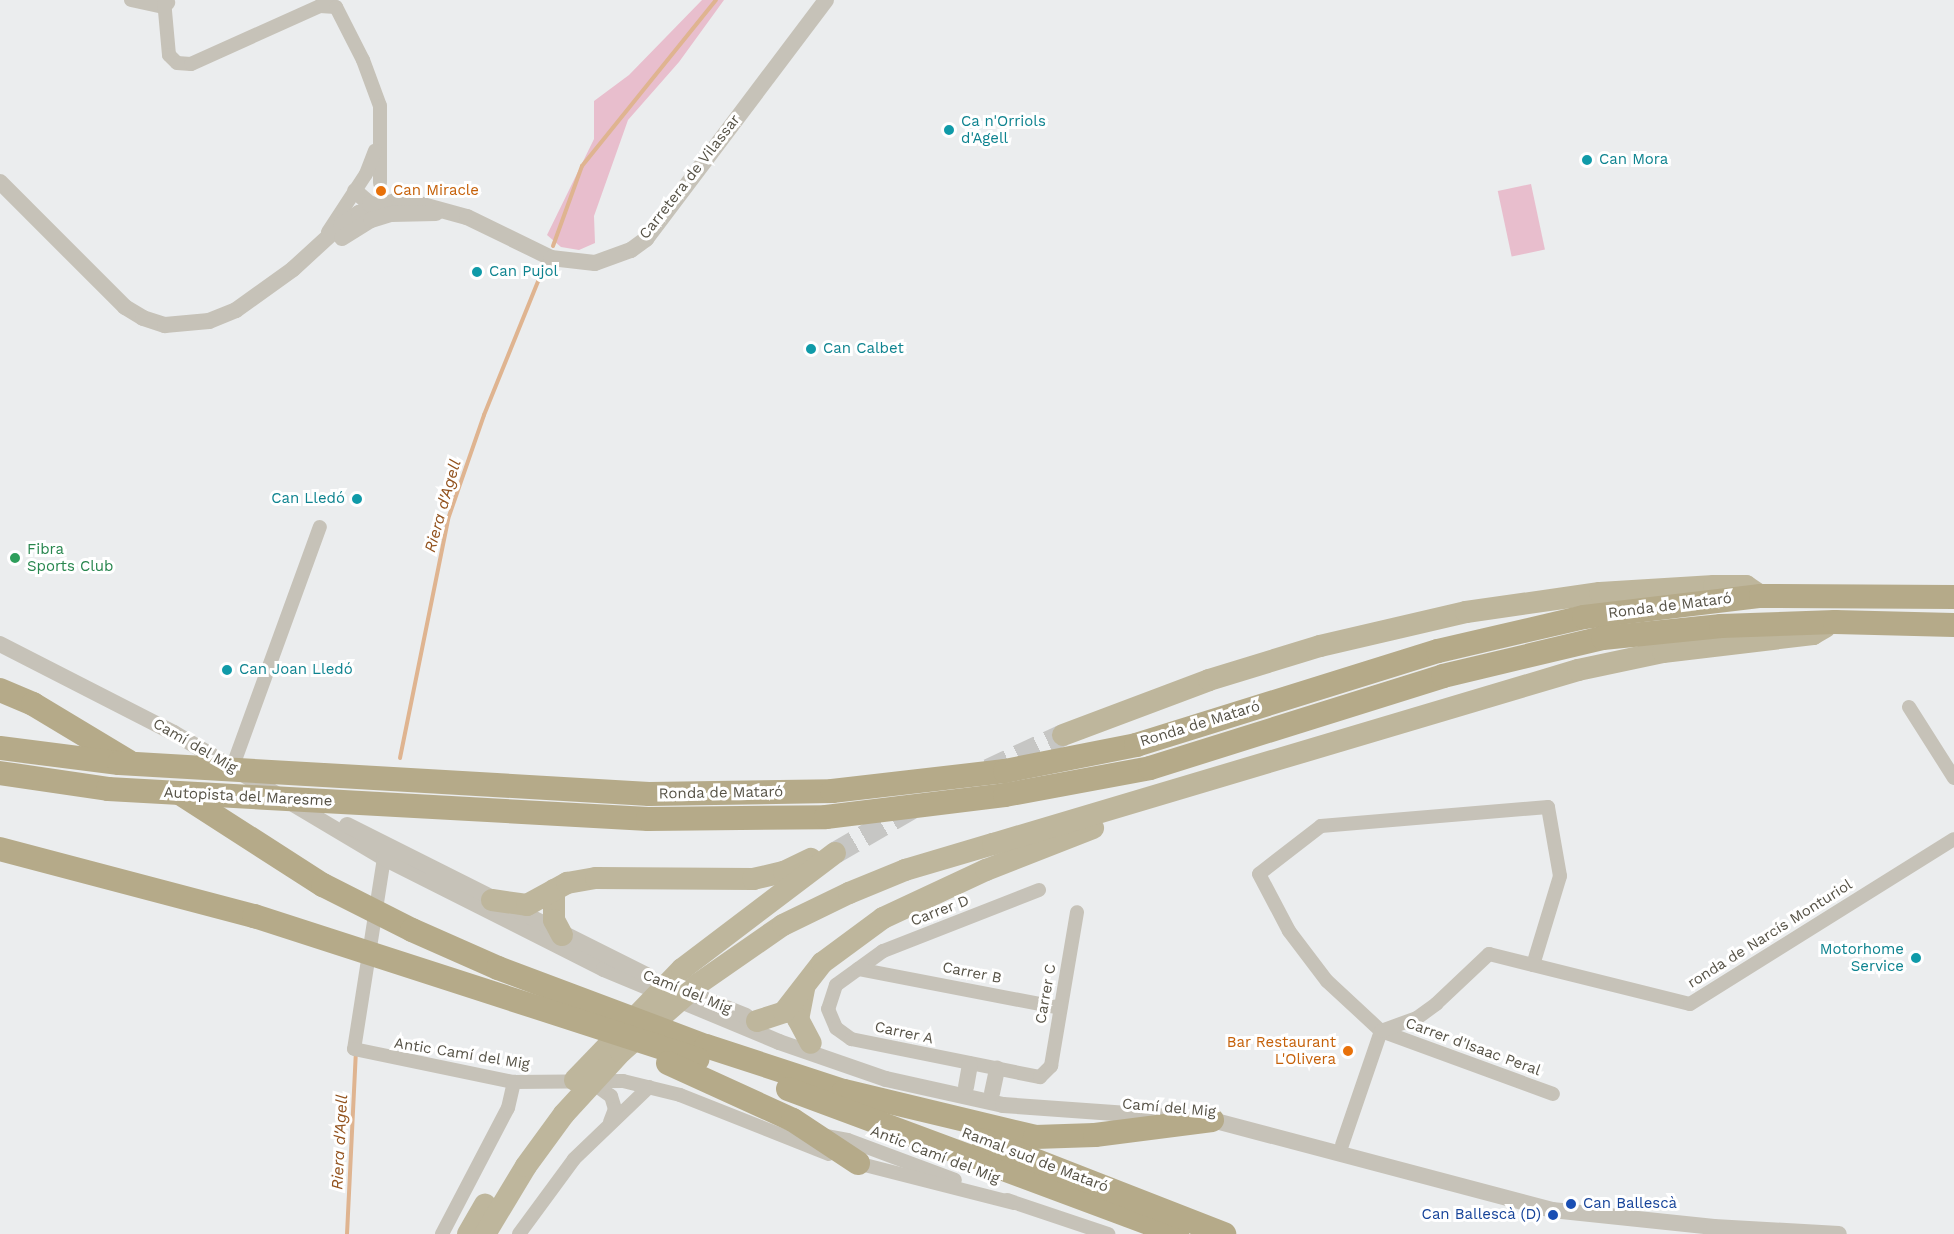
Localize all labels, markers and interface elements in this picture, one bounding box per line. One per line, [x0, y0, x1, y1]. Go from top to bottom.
street label: Carretera de Vilassar [635, 111, 745, 243]
place label: Ca n'Orriols d'Agell [961, 112, 1046, 147]
marker: Ca n'Orriols d'Agell [942, 123, 956, 137]
place label: Can Mora [1599, 151, 1668, 169]
marker: Can Mora [1580, 153, 1594, 167]
place label: Can Miracle [393, 182, 479, 200]
marker: Can Miracle [374, 184, 388, 198]
place label: Can Pujol [489, 263, 558, 281]
marker: Can Pujol [470, 265, 484, 279]
place label: Can Calbet [823, 340, 904, 358]
marker: Can Calbet [804, 342, 818, 356]
water label: Riera d'Agell [421, 457, 465, 555]
place label: Can Lledó [271, 490, 345, 508]
marker: Can Lledó [350, 492, 364, 506]
place label: Fibra Sports Club [27, 540, 113, 575]
marker: Fibra Sports Club [8, 551, 22, 565]
street label: Ronda de Mataró [1607, 589, 1733, 623]
place label: Can Joan Lledó [239, 661, 353, 679]
marker: Can Joan Lledó [220, 663, 234, 677]
street label: Ronda de Mataró [1138, 697, 1262, 751]
street label: Camí del Mig [149, 715, 241, 777]
street label: Ronda de Mataró [658, 783, 784, 803]
street label: Autopista del Maresme [163, 784, 333, 810]
street label: ronda de Narcís Monturiol [1684, 876, 1856, 992]
street label: Carrer D [908, 892, 972, 930]
place label: Motorhome Service [1820, 940, 1904, 975]
marker: Motorhome Service [1909, 951, 1923, 965]
street label: Carrer B [941, 958, 1003, 988]
street label: Carrer C [1032, 962, 1060, 1026]
street label: Camí del Mig [640, 966, 734, 1018]
street label: Carrer d'Isaac Peral [1403, 1014, 1543, 1080]
street label: Carrer A [873, 1018, 935, 1048]
place label: Bar Restaurant L'Olivera [1226, 1033, 1336, 1068]
street label: Antic Camí del Mig [393, 1034, 531, 1074]
marker: Bar Restaurant L'Olivera [1341, 1044, 1355, 1058]
water label: Riera d'Agell [328, 1094, 352, 1190]
street label: Camí del Mig [1121, 1095, 1217, 1121]
street label: Antic Camí del Mig [868, 1122, 1002, 1188]
street label: Ramal sud de Mataró [959, 1124, 1111, 1196]
place label: Can Ballescà [1583, 1195, 1677, 1213]
marker: Can Ballescà [1564, 1197, 1578, 1211]
place label: Can Ballescà (D) [1421, 1206, 1541, 1224]
marker: Can Ballescà (D) [1546, 1208, 1560, 1222]

